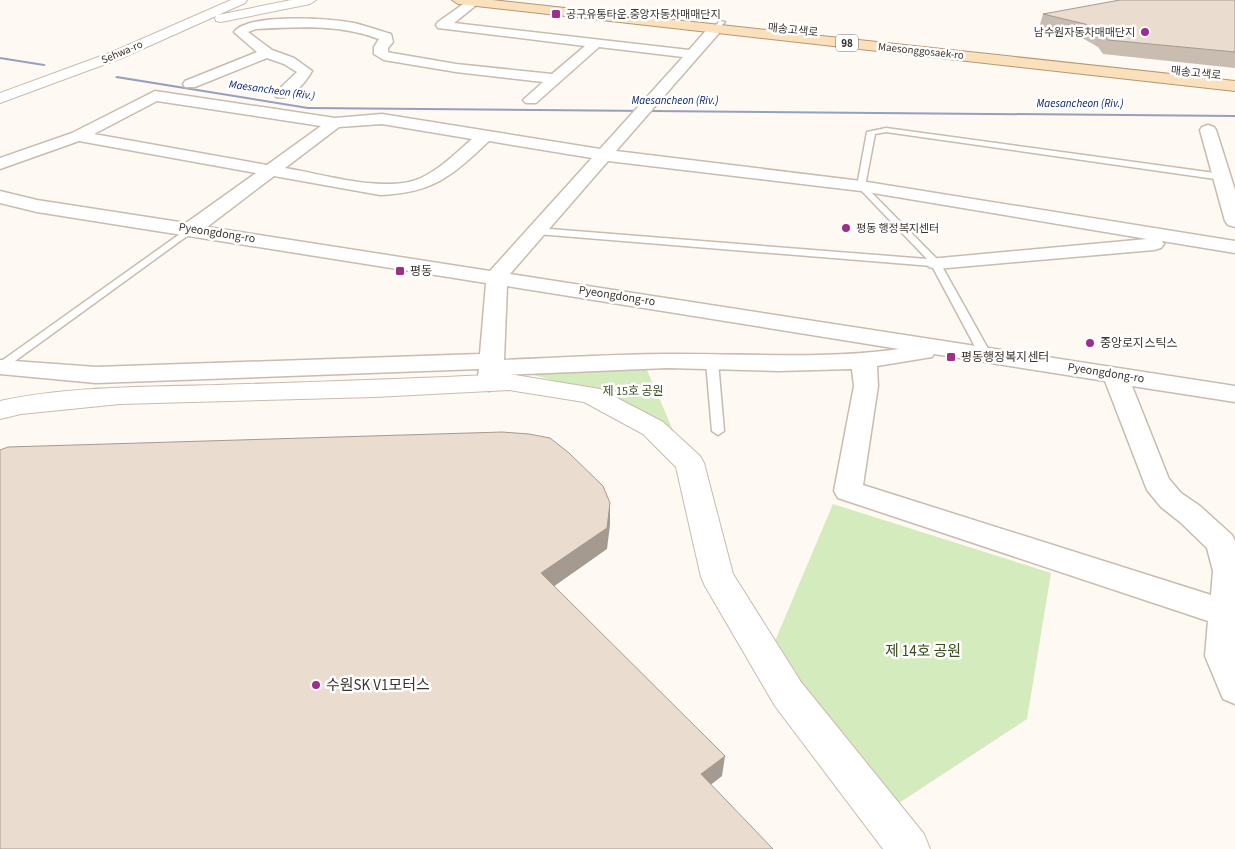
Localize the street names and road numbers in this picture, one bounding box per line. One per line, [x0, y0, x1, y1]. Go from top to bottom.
street label: 매송고색로 [767, 20, 819, 40]
road number: 98 [836, 34, 858, 52]
street label: Sehwa-ro [99, 37, 145, 67]
street label: Maesonggosaek-ro [877, 39, 965, 63]
street label: 매송고색로 [1170, 63, 1222, 83]
street label: Pyeongdong-ro [177, 219, 257, 247]
street label: Pyeongdong-ro [577, 282, 657, 310]
street label: Pyeongdong-ro [1066, 359, 1146, 387]

